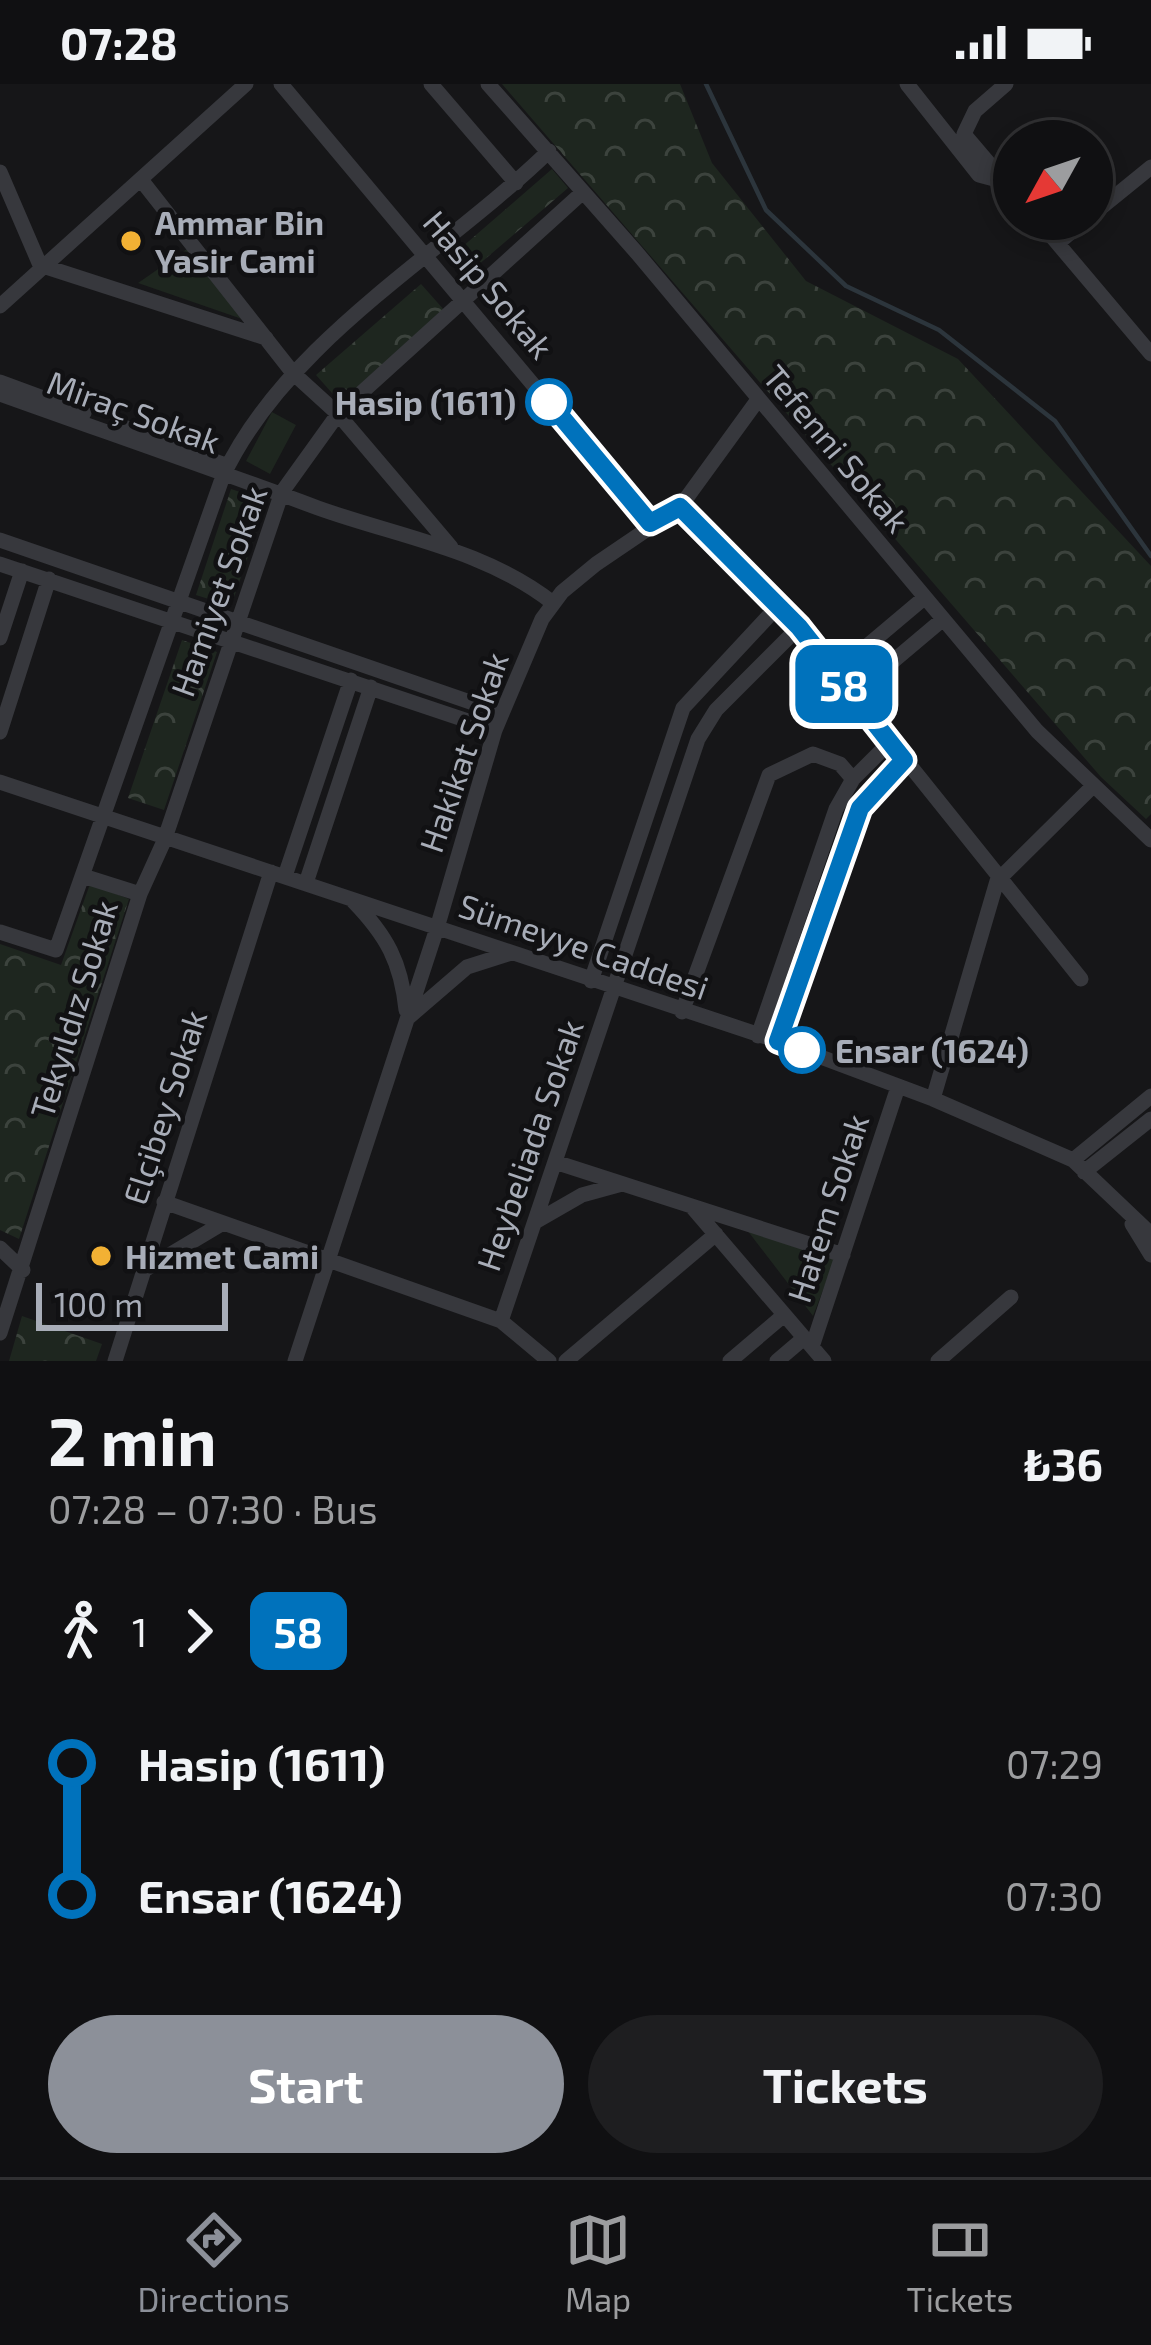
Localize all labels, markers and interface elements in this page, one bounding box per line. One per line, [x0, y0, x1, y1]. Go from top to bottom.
text: 07:28 [60, 15, 178, 69]
north arrow [993, 120, 1113, 240]
map controls [993, 120, 1113, 240]
place label: Ammar Bin Yasir Cami [155, 202, 324, 280]
street label: Hasip Sokak [416, 202, 562, 366]
marker: Ammar Bin Yasir Cami [118, 228, 144, 254]
street label: Tefenni Sokak [755, 356, 919, 540]
street label: Miraç Sokak [41, 361, 226, 463]
marker: Hasip (1611) [527, 380, 571, 424]
place label: Hasip (1611) [335, 382, 516, 422]
street label: Hamiyet Sokak [161, 480, 275, 702]
line badge: 58 [790, 645, 898, 723]
street label: Hakikat Sokak [410, 647, 516, 857]
text: 58 [819, 659, 869, 709]
street label: Sümeyye Caddesi [454, 885, 714, 1007]
street label: Tekyıldız Sokak [21, 895, 125, 1123]
street label: Elçibey Sokak [114, 1005, 216, 1210]
street label: Heybeliada Sokak [467, 1014, 591, 1276]
marker: Ensar (1624) [780, 1028, 824, 1072]
place label: Ensar (1624) [835, 1030, 1029, 1070]
street label: Hatem Sokak [778, 1109, 876, 1307]
place label: Hizmet Cami [125, 1236, 319, 1276]
marker: Hizmet Cami [88, 1243, 114, 1269]
scale bar [36, 1277, 228, 1330]
text: 100 m [54, 1284, 143, 1324]
text: 2 min [48, 1400, 217, 1479]
text: ₺36 [1024, 1436, 1103, 1490]
text: 07:28 – 07:30 · Bus [48, 1485, 377, 1532]
icon: walk [48, 1598, 114, 1664]
icon: forward [166, 1598, 232, 1664]
text: 58 [274, 1606, 323, 1656]
text: 1 [132, 1608, 148, 1655]
text: Hasip (1611) [138, 1736, 385, 1790]
text: 07:29 [1006, 1740, 1103, 1787]
text: Ensar (1624) [138, 1868, 402, 1922]
text: 07:30 [1005, 1872, 1103, 1919]
button: Start [48, 2015, 564, 2153]
button: Tickets [588, 2015, 1103, 2153]
tab: Directions [138, 2207, 290, 2319]
tab: Map [565, 2207, 631, 2319]
tab: Tickets [906, 2207, 1013, 2319]

